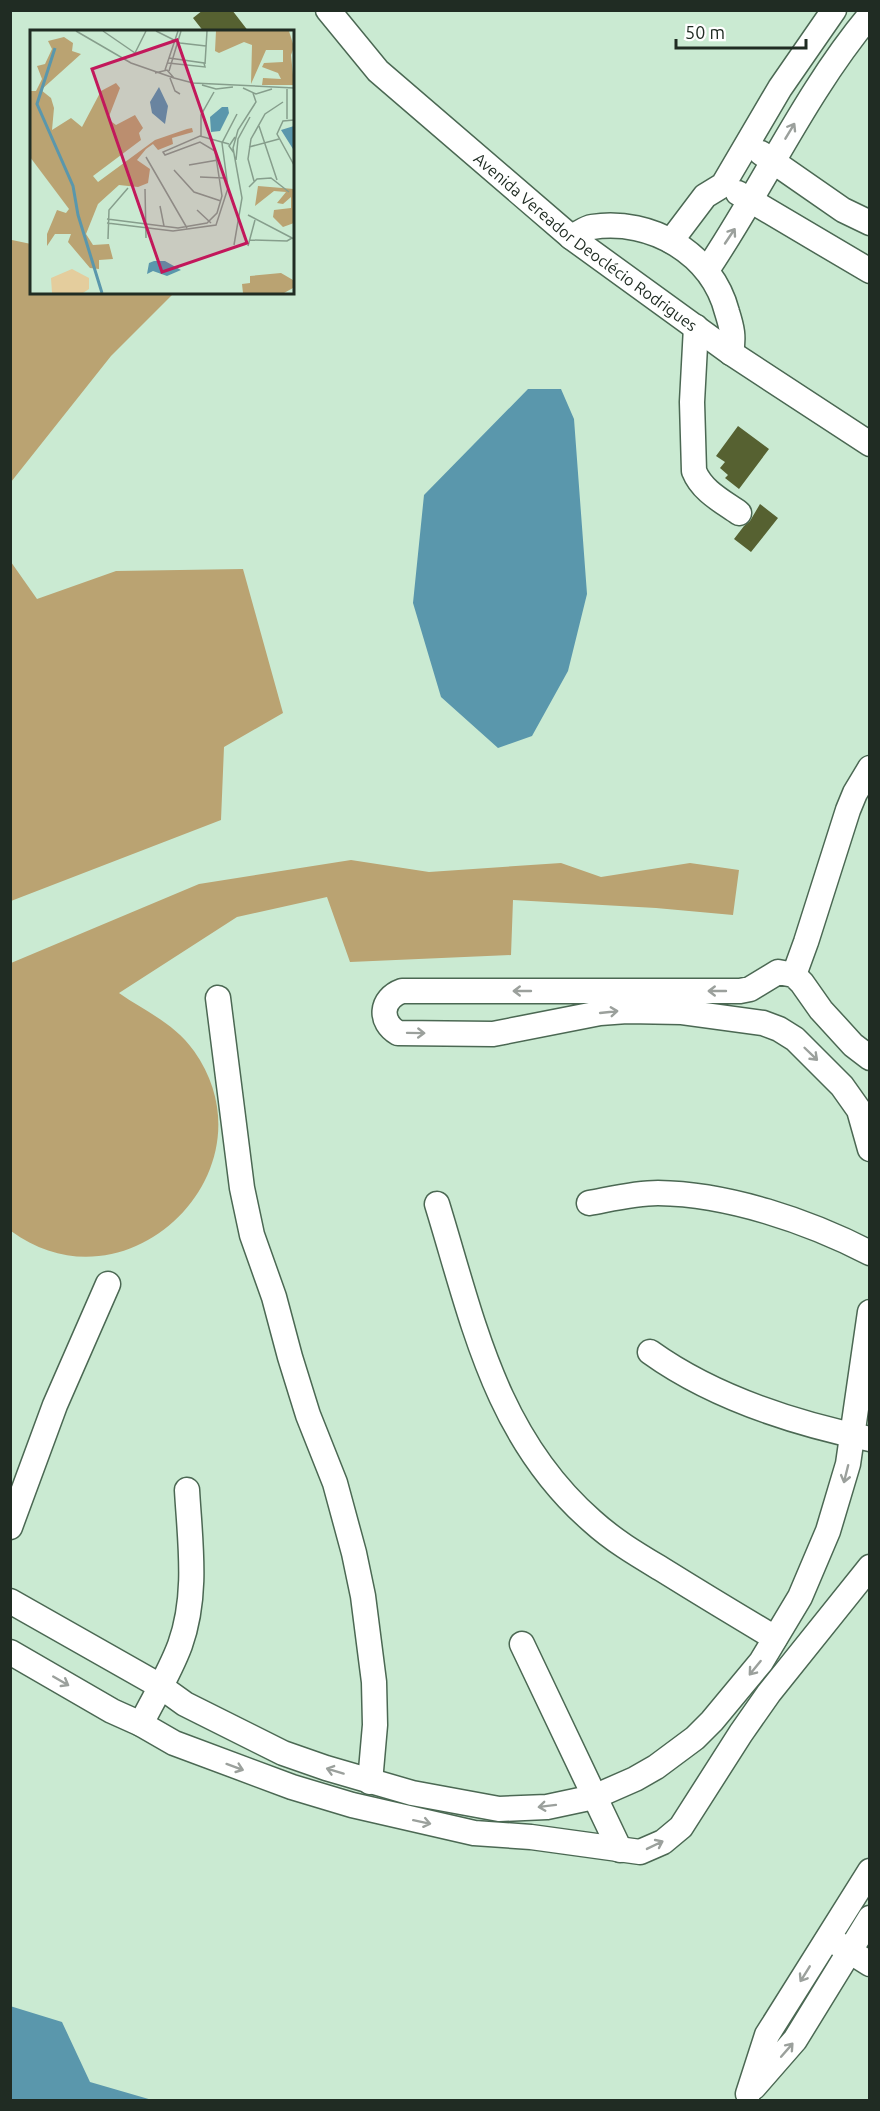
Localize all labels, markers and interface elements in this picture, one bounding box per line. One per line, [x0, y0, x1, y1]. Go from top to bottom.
scale bar [676, 12, 806, 50]
text: 50 m [685, 22, 725, 42]
inset map [30, 30, 294, 294]
one-way arrow [785, 123, 797, 140]
street label: Avenida Vereador Deoclécio Rodrigues [471, 149, 701, 335]
one-way arrow [724, 228, 736, 245]
one-way arrow [513, 985, 533, 997]
one-way arrow [708, 985, 728, 997]
one-way arrow [598, 1007, 618, 1018]
one-way arrow [405, 1028, 425, 1039]
one-way arrow [804, 1046, 819, 1061]
one-way arrow [839, 1464, 851, 1483]
one-way arrow [749, 1660, 762, 1676]
one-way arrow [52, 1676, 69, 1688]
one-way arrow [226, 1762, 244, 1773]
one-way arrow [326, 1765, 345, 1776]
one-way arrow [538, 1801, 557, 1812]
one-way arrow [412, 1817, 432, 1828]
one-way arrow [646, 1839, 664, 1851]
one-way arrow [799, 1965, 811, 1982]
one-way arrow [780, 2043, 794, 2058]

